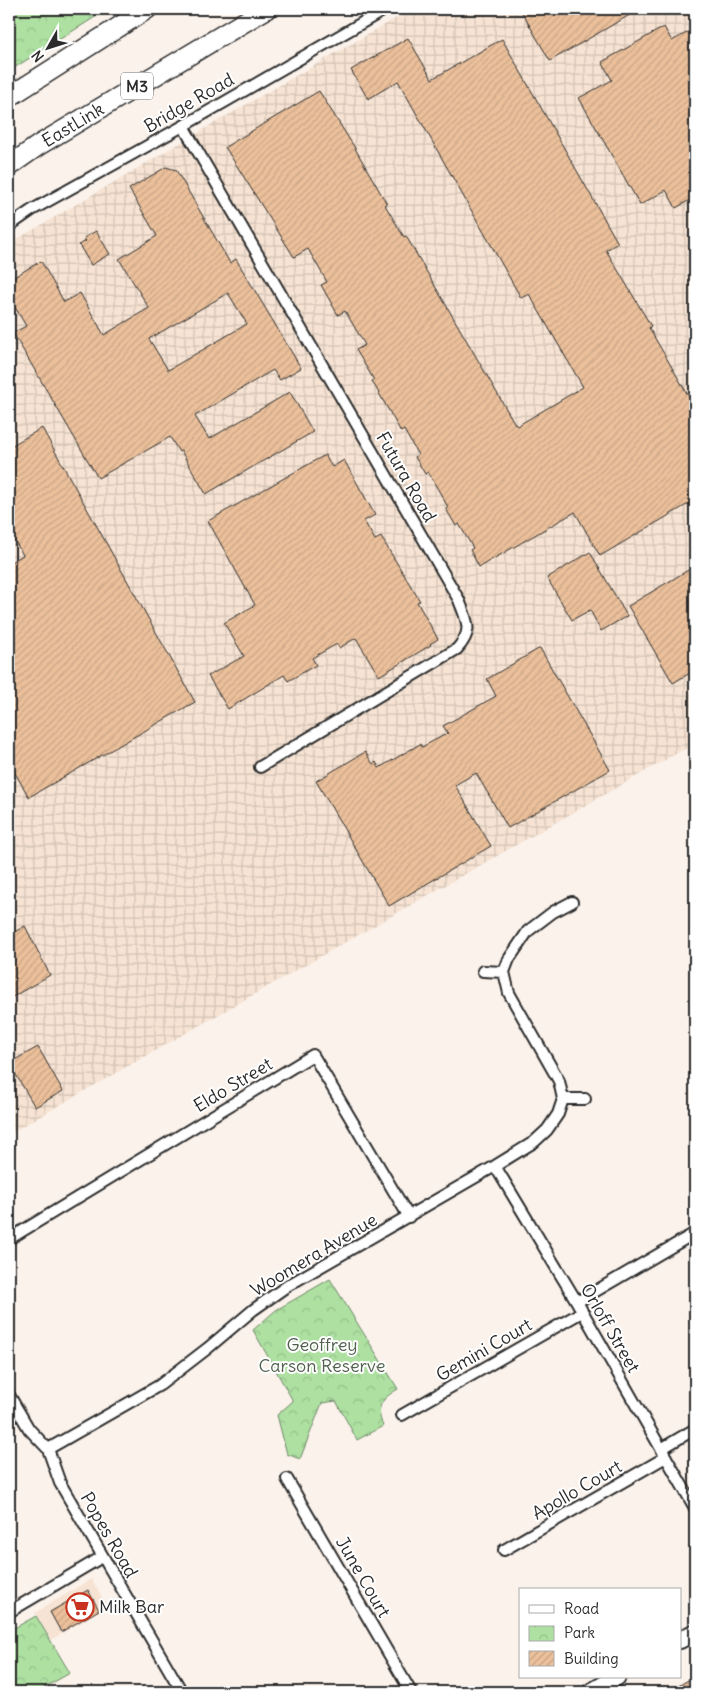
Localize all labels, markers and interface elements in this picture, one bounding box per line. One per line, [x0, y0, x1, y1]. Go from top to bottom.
north arrow [22, 22, 72, 72]
text: N [28, 47, 48, 66]
street label: Bridge Road [140, 67, 238, 138]
road number: M3 [121, 72, 153, 100]
street label: EastLink [38, 97, 108, 152]
street label: Futura Road [371, 427, 442, 526]
street label: Eldo Street [189, 1052, 276, 1117]
street label: Woomera Avenue [246, 1208, 381, 1301]
street label: Orloff Street [576, 1279, 645, 1377]
street label: Gemini Court [432, 1313, 536, 1386]
park label: Geoffrey Carson Reserve [259, 1333, 385, 1377]
street label: Apollo Court [528, 1455, 626, 1525]
street label: Popes Road [76, 1488, 143, 1582]
street label: June Court [331, 1532, 396, 1621]
legend [519, 1588, 682, 1678]
supermarket icon: Milk Bar [65, 1592, 95, 1622]
place label: Milk Bar [99, 1595, 165, 1618]
text: Road [564, 1599, 599, 1618]
text: Park [564, 1623, 595, 1642]
text: Building [564, 1649, 619, 1668]

